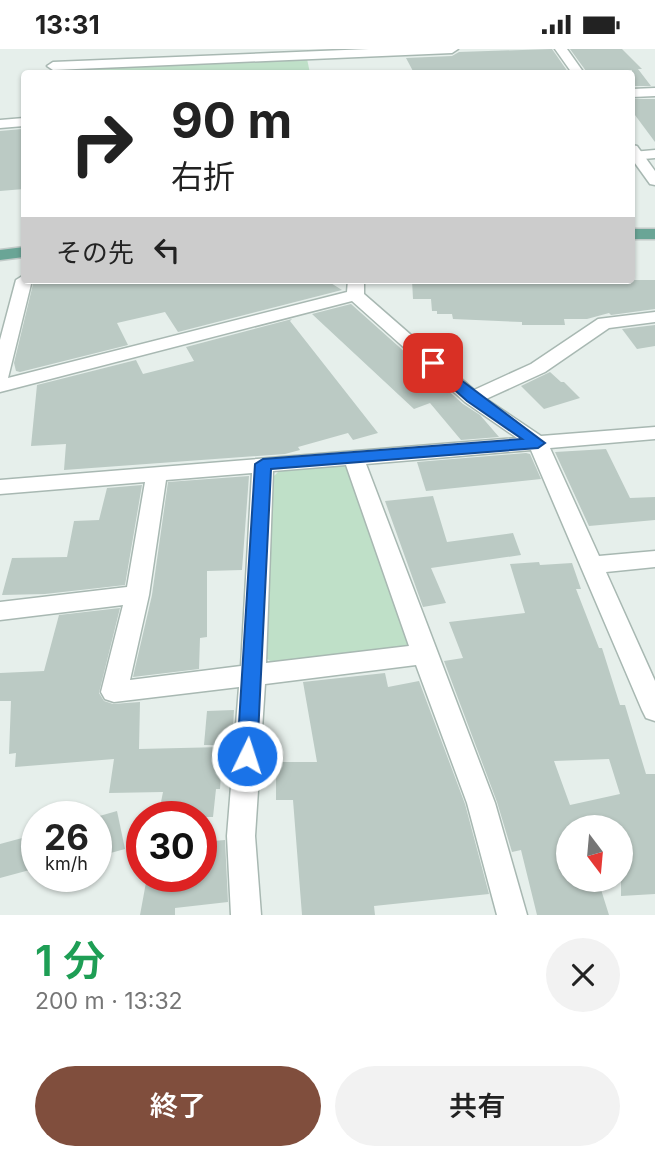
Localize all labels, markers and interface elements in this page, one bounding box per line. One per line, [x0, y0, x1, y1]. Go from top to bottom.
text: 13:31 [35, 9, 100, 40]
text: 90 m [171, 91, 292, 150]
icon: right [56, 98, 147, 189]
text: 右折 [171, 157, 235, 196]
icon: left [148, 231, 186, 269]
text: その先 [56, 237, 134, 268]
pin [403, 333, 463, 393]
icon: arrive [414, 344, 452, 382]
position arrow [210, 719, 284, 793]
speed limit sign: 30 [126, 801, 217, 892]
north arrow [556, 815, 634, 893]
map controls [556, 815, 633, 892]
text: 26 [44, 816, 89, 858]
text: km/h [45, 853, 88, 874]
text: 1 分 [35, 935, 105, 986]
button: close [546, 938, 620, 1012]
text: 200 m · 13:32 [35, 987, 183, 1015]
button: 終了 [35, 1066, 321, 1146]
button: 共有 [335, 1066, 620, 1146]

